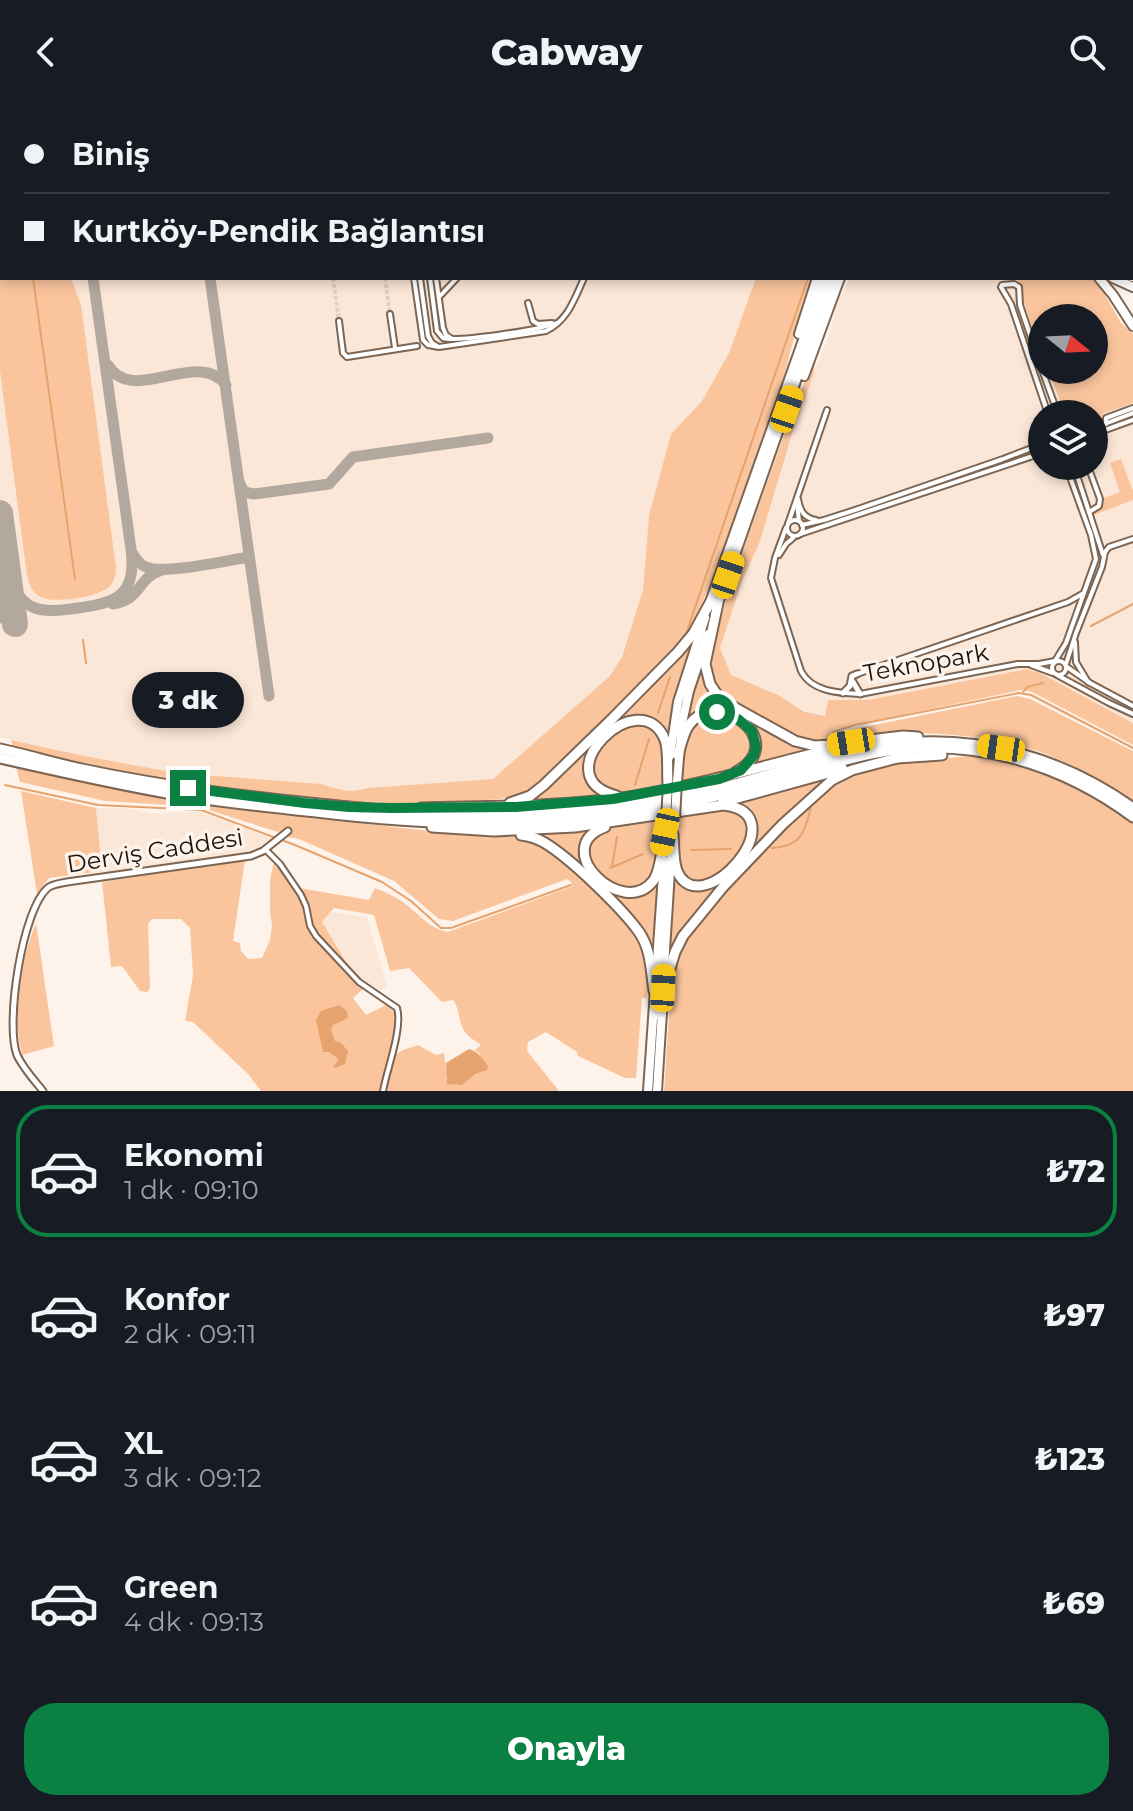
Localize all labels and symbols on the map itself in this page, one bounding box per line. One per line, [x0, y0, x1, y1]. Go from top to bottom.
north arrow [1028, 304, 1108, 384]
car [768, 382, 806, 436]
car [709, 548, 747, 602]
street label: Teknopark [861, 637, 991, 688]
callout: 3 dk [132, 672, 244, 728]
route start [699, 694, 735, 730]
car [825, 726, 877, 758]
car [976, 733, 1026, 763]
route end [170, 770, 206, 806]
car [648, 806, 682, 858]
street label: Derviş Caddesi [65, 822, 245, 879]
car [650, 963, 676, 1013]

